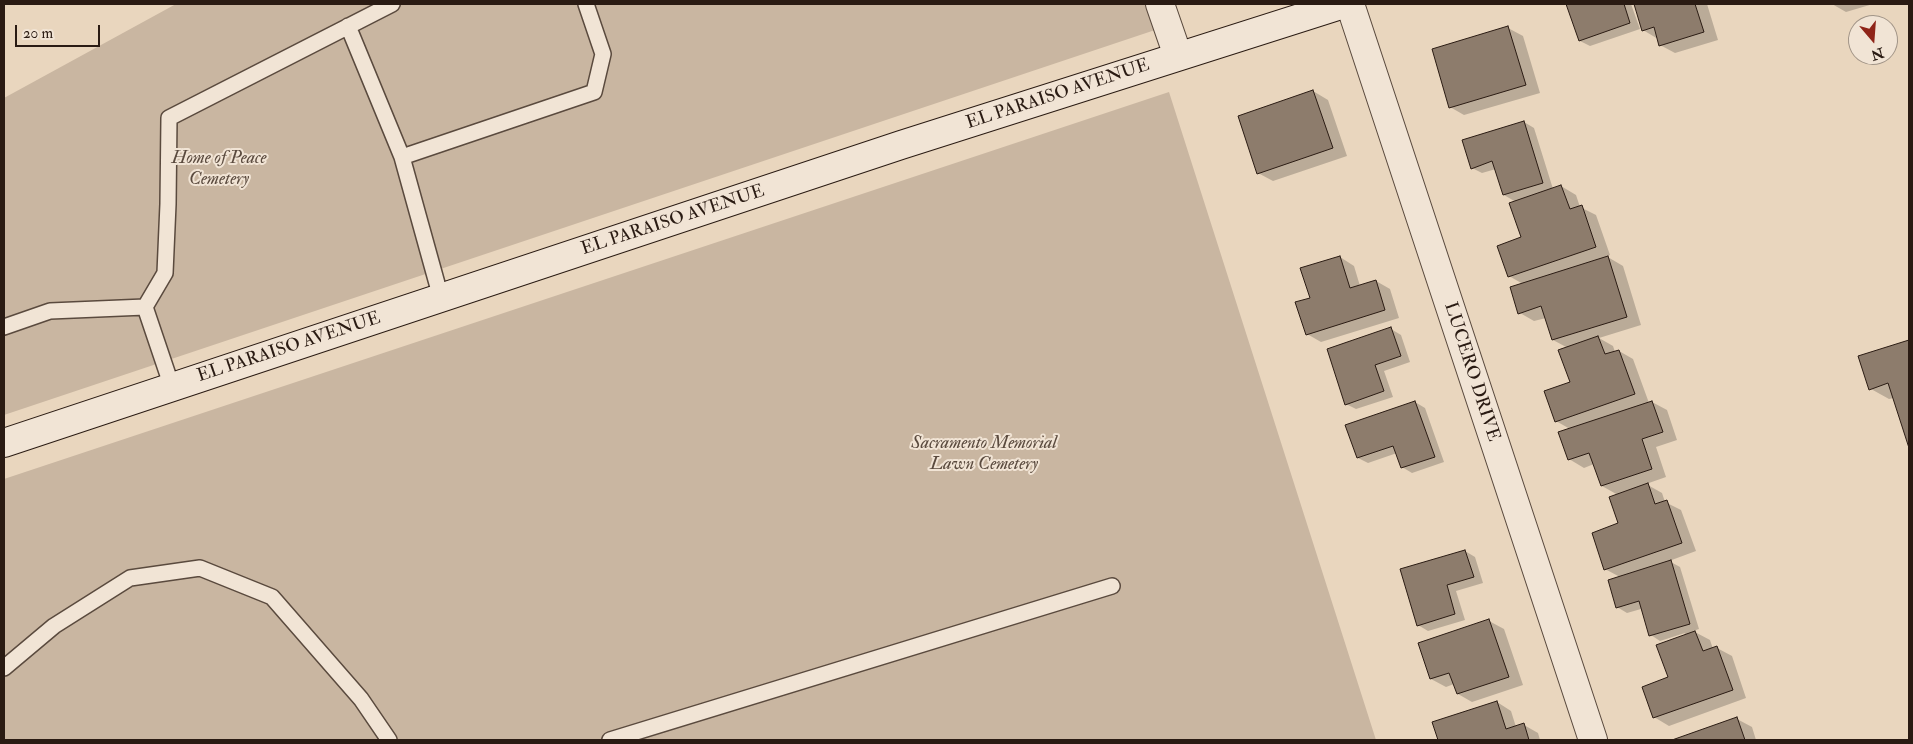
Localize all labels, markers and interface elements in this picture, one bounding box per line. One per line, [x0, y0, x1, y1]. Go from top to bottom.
scale bar [18, 15, 102, 47]
north arrow [1848, 15, 1898, 65]
text: 20 m [23, 24, 53, 43]
text: N [1869, 44, 1886, 64]
street label: EL PARAISO AVENUE [964, 55, 1152, 135]
park label: Home of Peace Cemetery [171, 148, 267, 190]
street label: EL PARAISO AVENUE [579, 181, 767, 261]
street label: LUCERO DRIVE [1438, 300, 1504, 444]
street label: EL PARAISO AVENUE [195, 308, 383, 388]
park label: Sacramento Memorial Lawn Cemetery [911, 433, 1057, 476]

